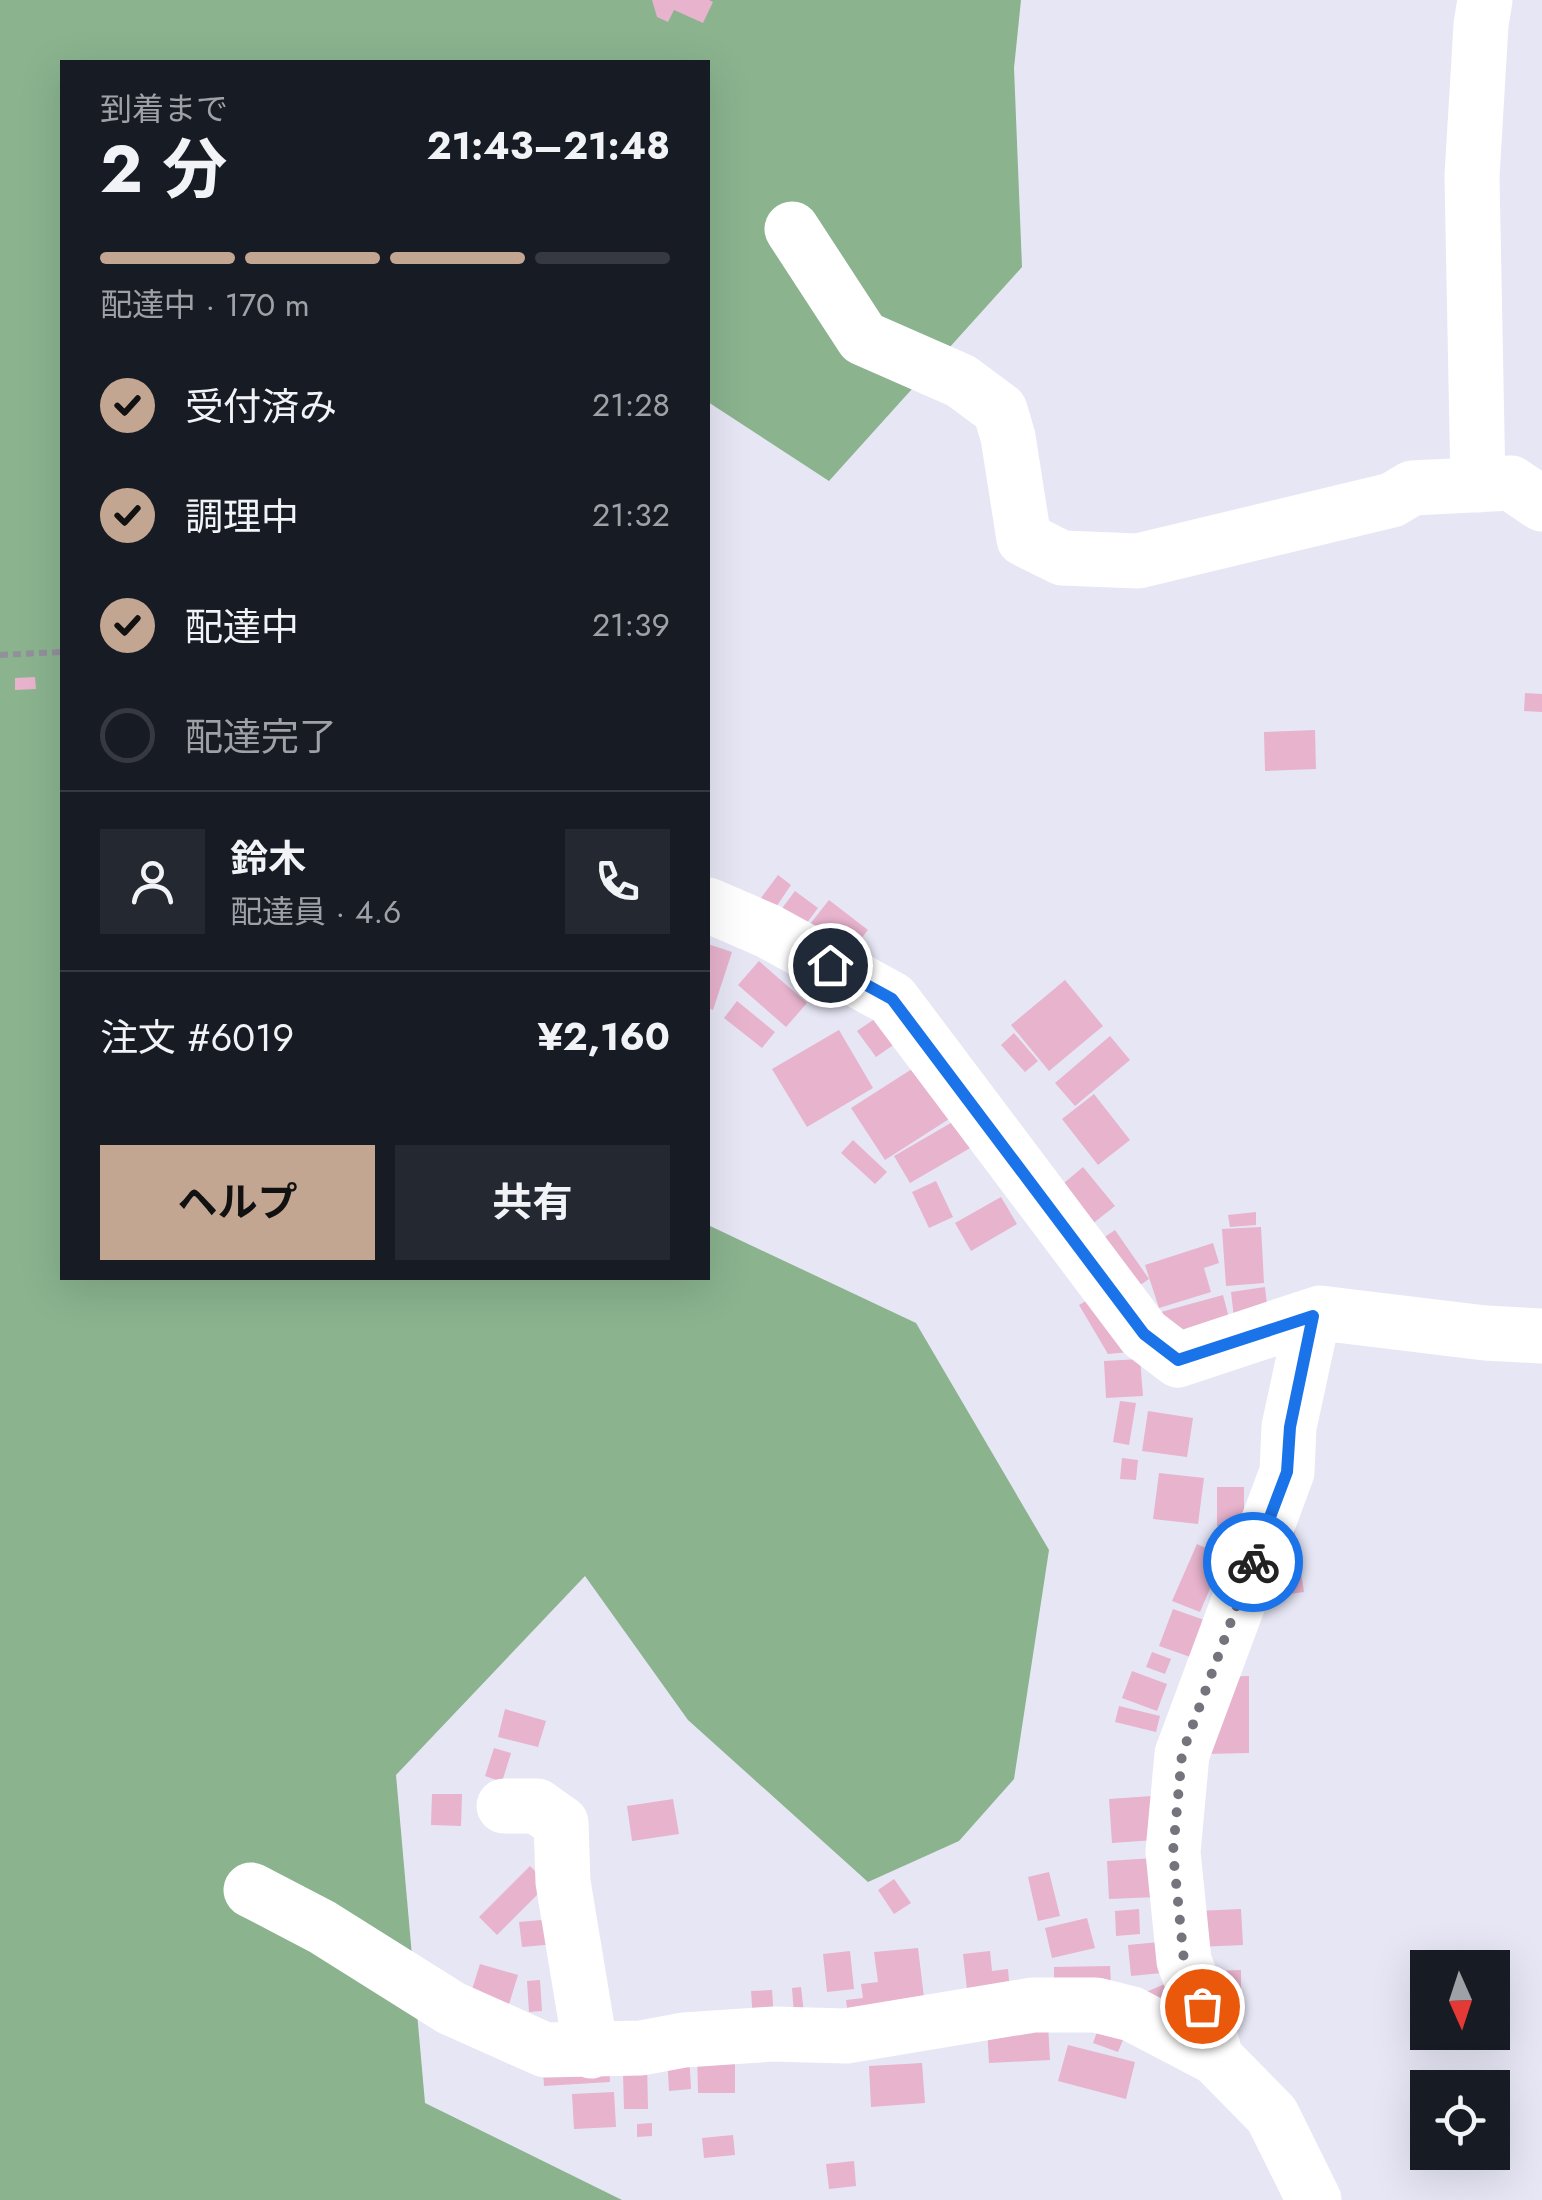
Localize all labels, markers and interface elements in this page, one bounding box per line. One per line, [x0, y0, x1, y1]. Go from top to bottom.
text: 到着まで [100, 86, 228, 132]
text: 21:43–21:48 [427, 118, 670, 173]
text: 2 分 [100, 122, 227, 216]
text: 配達中 · 170 m [100, 282, 310, 328]
icon: check [100, 378, 155, 433]
text: 受付済み [185, 379, 337, 434]
text: 21:28 [592, 382, 670, 428]
icon: check [100, 488, 155, 543]
text: 調理中 [185, 489, 299, 544]
text: 21:32 [592, 492, 670, 538]
icon: check [100, 598, 155, 653]
text: 配達中 [185, 599, 299, 654]
text: 21:39 [592, 602, 670, 648]
text: 配達完了 [185, 709, 337, 764]
button: person [100, 829, 205, 934]
button: phone [565, 829, 670, 934]
text: 鈴木 [230, 831, 306, 886]
text: 配達員 · 4.6 [230, 889, 402, 935]
pin [788, 923, 873, 1008]
icon: home [803, 938, 858, 993]
text: ¥2,160 [537, 1009, 670, 1064]
text: 注文 #6019 [100, 1010, 294, 1065]
button: ヘルプ [100, 1145, 375, 1260]
button: 共有 [395, 1145, 670, 1260]
courier [1203, 1512, 1303, 1612]
icon: bike [1226, 1535, 1281, 1590]
north arrow [1410, 1950, 1510, 2050]
map controls [1410, 1950, 1510, 2170]
pin [1160, 1964, 1245, 2049]
icon: bag [1175, 1979, 1230, 2034]
button: locate [1410, 2070, 1510, 2170]

